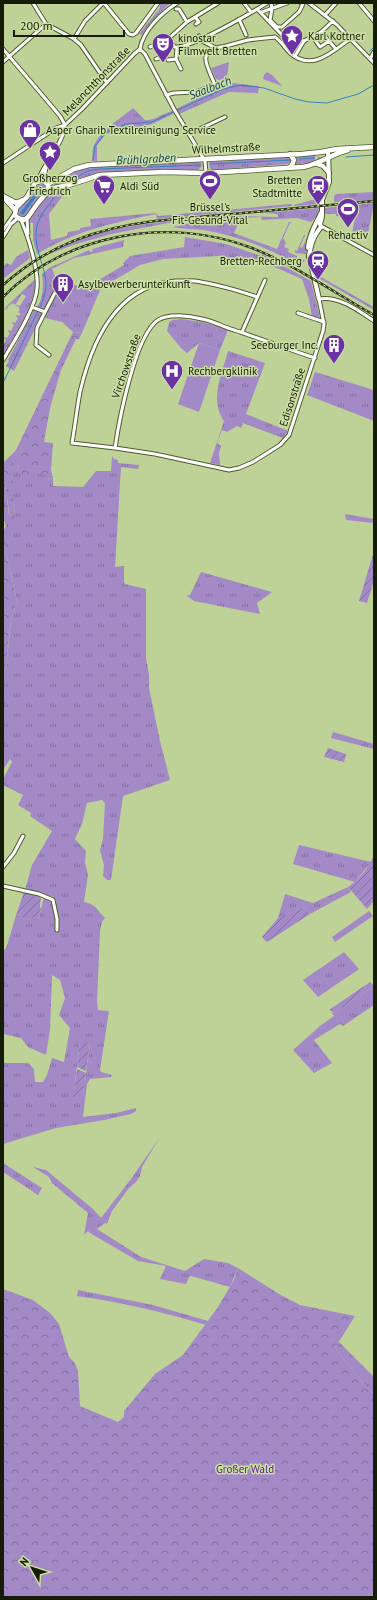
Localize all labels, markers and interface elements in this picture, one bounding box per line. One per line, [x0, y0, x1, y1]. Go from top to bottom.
scale bar [14, 12, 124, 38]
text: 200 m [20, 18, 53, 33]
place icon: Karl Kottner [279, 23, 305, 56]
place label: Karl Kottner [308, 29, 365, 43]
theatre icon: kinostar Filmwelt Bretten [150, 31, 176, 64]
place label: kinostar Filmwelt Bretten [178, 31, 257, 58]
street label: Melanchthonstraße [59, 43, 133, 119]
water label: Saalbach [186, 73, 233, 103]
shop icon: Asper Gharib Textilreinigung Service [17, 117, 43, 150]
place label: Asper Gharib Textilreinigung Service [46, 123, 216, 137]
place icon: Großherzog Friedrich [37, 139, 63, 172]
street label: Wilhelmstraße [191, 139, 261, 157]
water label: Brühlgraben [116, 149, 176, 168]
sports icon: Brüssel's Fit-Gesund-Vital [197, 168, 223, 201]
place label: Großherzog Friedrich [23, 171, 77, 198]
supermarket icon: Aldi Süd [91, 173, 117, 206]
place label: Bretten Stadtmitte [253, 173, 302, 200]
station icon: Bretten Stadtmitte [305, 173, 331, 206]
place label: Aldi Süd [120, 179, 159, 193]
sports icon: Rehactiv [335, 196, 361, 229]
place label: Brüssel's Fit-Gesund-Vital [172, 200, 249, 227]
place label: Rehactiv [328, 228, 369, 242]
station icon: Bretten-Rechberg [305, 248, 331, 281]
place label: Bretten-Rechberg [220, 254, 302, 268]
building icon: Asylbewerberunterkunft [50, 271, 76, 304]
place label: Asylbewerberunterkunft [78, 277, 191, 291]
street label: Virchowstraße [108, 331, 144, 401]
building icon: Seeburger Inc. [321, 332, 347, 365]
place label: Seeburger Inc. [251, 338, 318, 352]
hospital icon: Rechbergklinik [159, 358, 185, 391]
place label: Rechbergklinik [188, 364, 258, 378]
street label: Edisonstraße [276, 365, 308, 428]
park label: Großer Wald [216, 1462, 274, 1476]
north arrow [12, 1548, 52, 1588]
text: N [17, 1554, 32, 1569]

